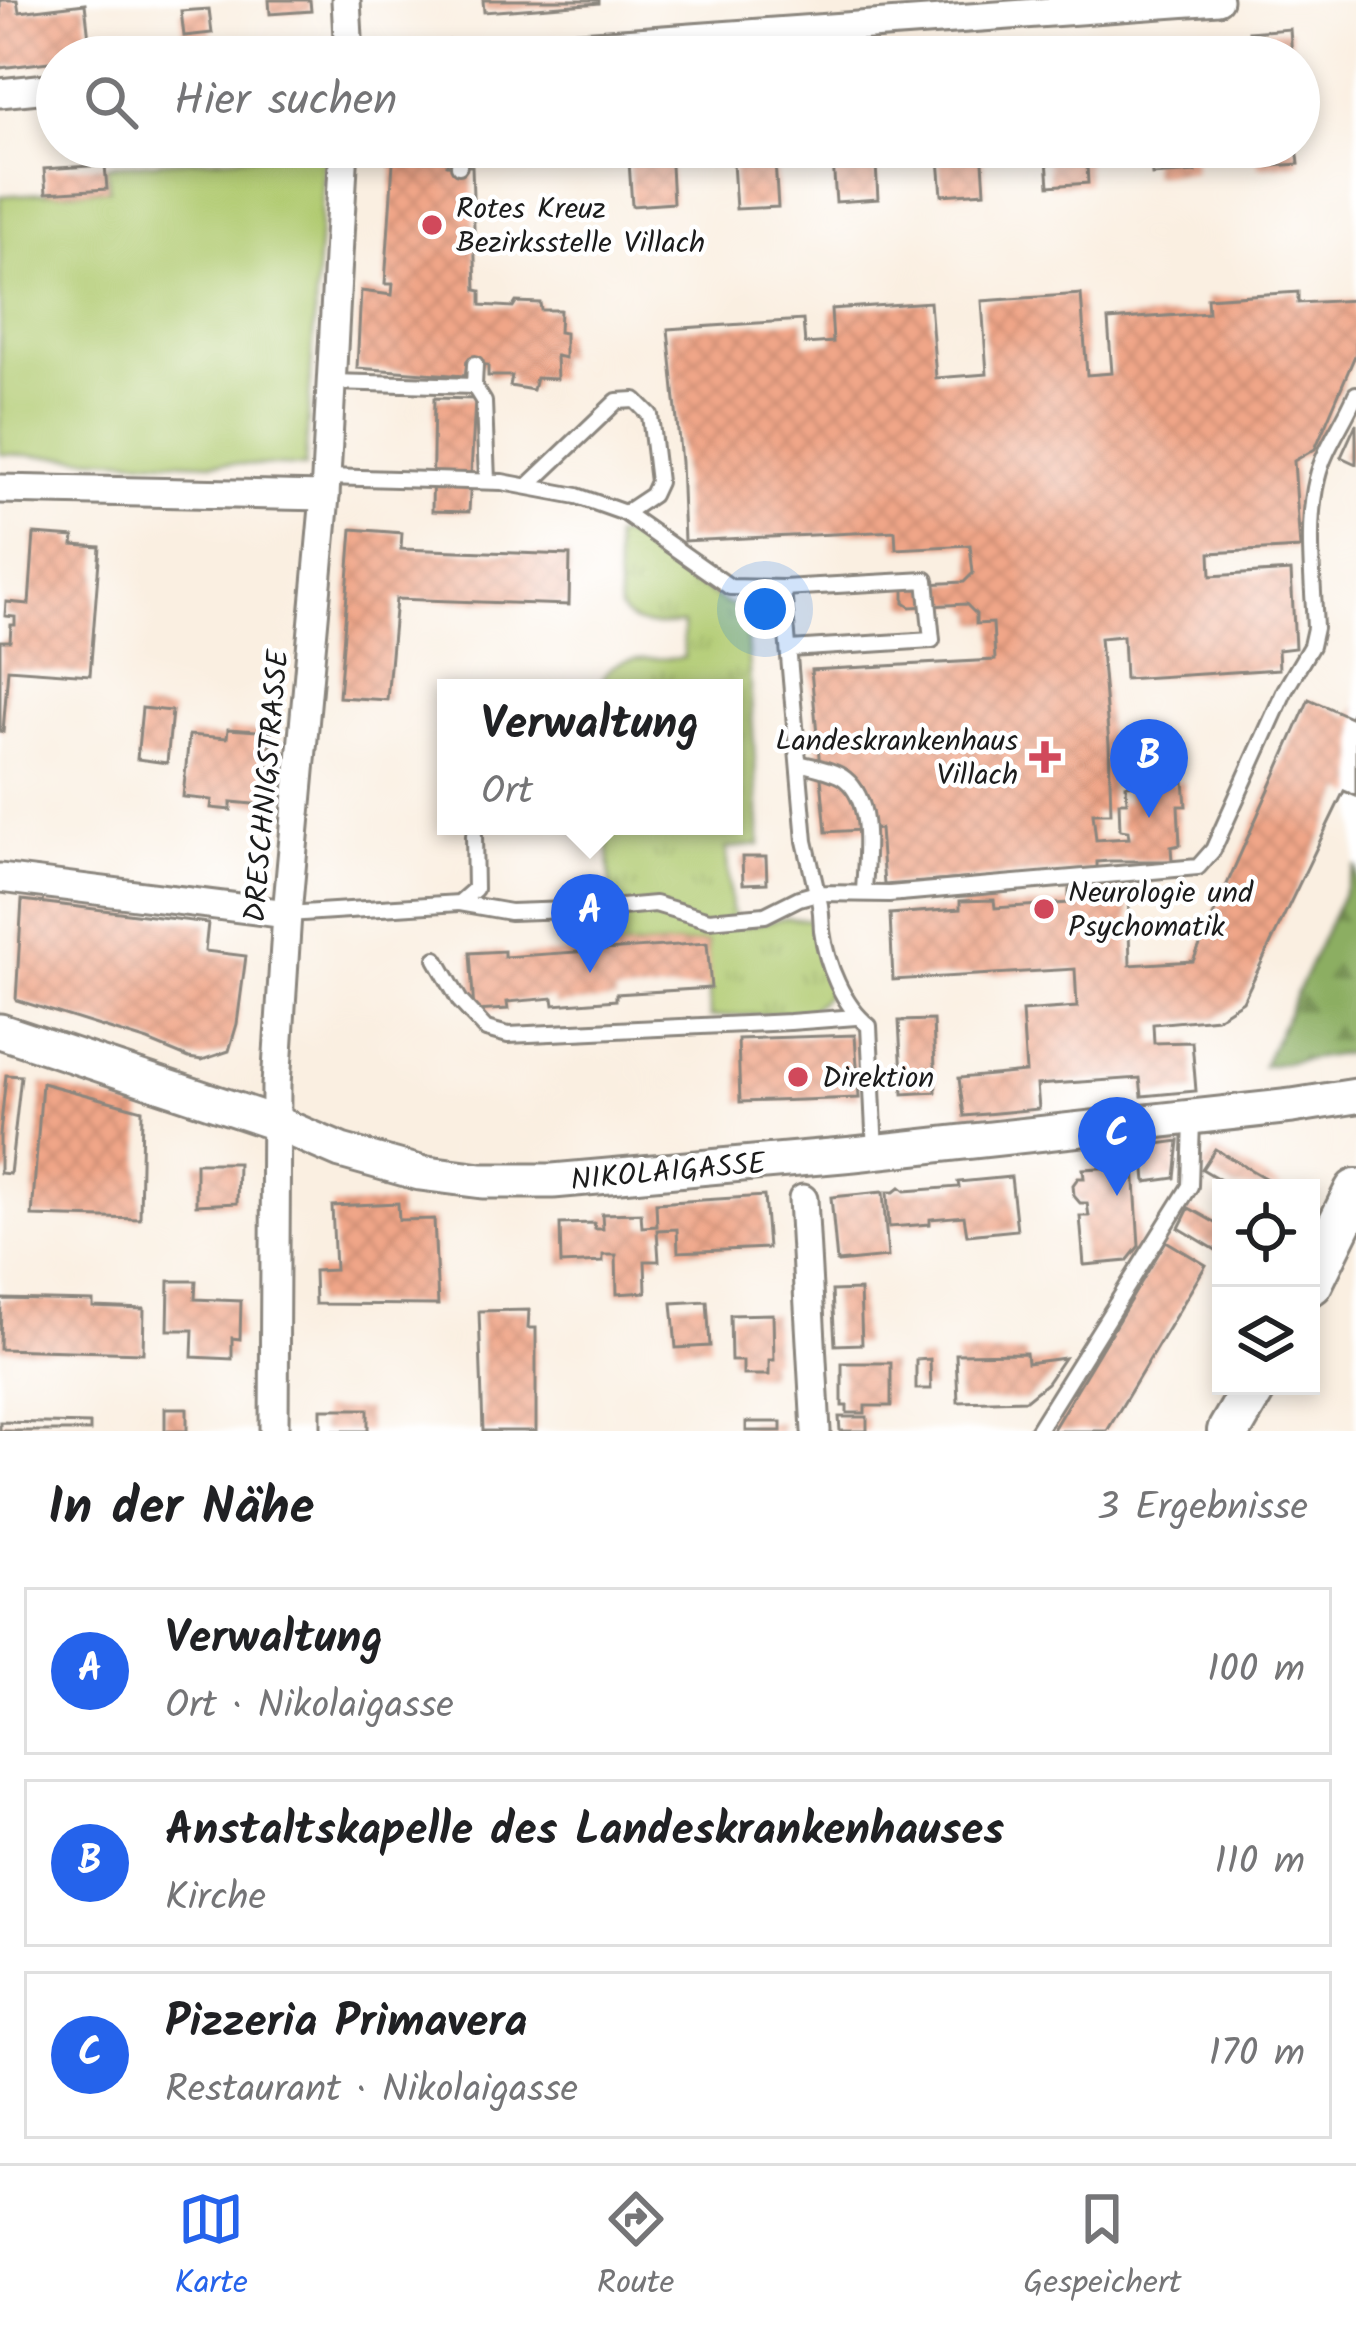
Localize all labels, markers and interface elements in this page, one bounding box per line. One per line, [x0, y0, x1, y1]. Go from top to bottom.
search box [36, 36, 1320, 168]
text: Hier suchen [174, 66, 397, 138]
icon: search [78, 69, 144, 135]
place label: Rotes Kreuz Bezirksstelle Villach [456, 186, 705, 268]
marker: Rotes Kreuz Bezirksstelle Villach [419, 212, 445, 238]
your location [735, 579, 795, 639]
street label: DRESCHNIGSTRASSE [232, 646, 304, 925]
popup [437, 679, 743, 835]
text: Verwaltung [481, 690, 699, 762]
place label: Landeskrankenhaus Villach [775, 718, 1018, 800]
pin: B [1110, 719, 1188, 818]
marker: Landeskrankenhaus Villach [1029, 741, 1061, 773]
text: Ort [481, 762, 533, 824]
place label: Neurologie und Psychomatik [1068, 870, 1254, 952]
pin: A [551, 874, 629, 973]
marker: Neurologie und Psychomatik [1031, 896, 1057, 922]
place label: Direktion [822, 1055, 934, 1103]
marker: Direktion [785, 1064, 811, 1090]
pin: C [1078, 1097, 1156, 1196]
street label: NIKOLAIGASSE [569, 1140, 769, 1205]
map controls [1212, 1179, 1320, 1395]
button: locate [1212, 1179, 1320, 1287]
button: layers [1212, 1287, 1320, 1395]
text: In der Nähe [48, 1469, 314, 1550]
text: 3 Ergebnisse [1097, 1478, 1308, 1540]
text: Verwaltung [165, 1604, 383, 1676]
text: A [78, 1640, 102, 1702]
text: 100 m [1207, 1640, 1305, 1702]
text: Ort · Nikolaigasse [165, 1676, 454, 1738]
text: Anstaltskapelle des Landeskrankenhauses [165, 1796, 1004, 1868]
text: B [78, 1832, 102, 1894]
text: 110 m [1214, 1832, 1305, 1894]
text: Kirche [165, 1868, 266, 1930]
text: Pizzeria Primavera [165, 1988, 528, 2060]
text: C [78, 2024, 102, 2086]
text: 170 m [1209, 2024, 1305, 2086]
text: Restaurant · Nikolaigasse [165, 2060, 578, 2122]
tab: Karte [174, 2186, 248, 2311]
tab: Route [597, 2186, 674, 2311]
tab: Gespeichert [1023, 2186, 1182, 2311]

